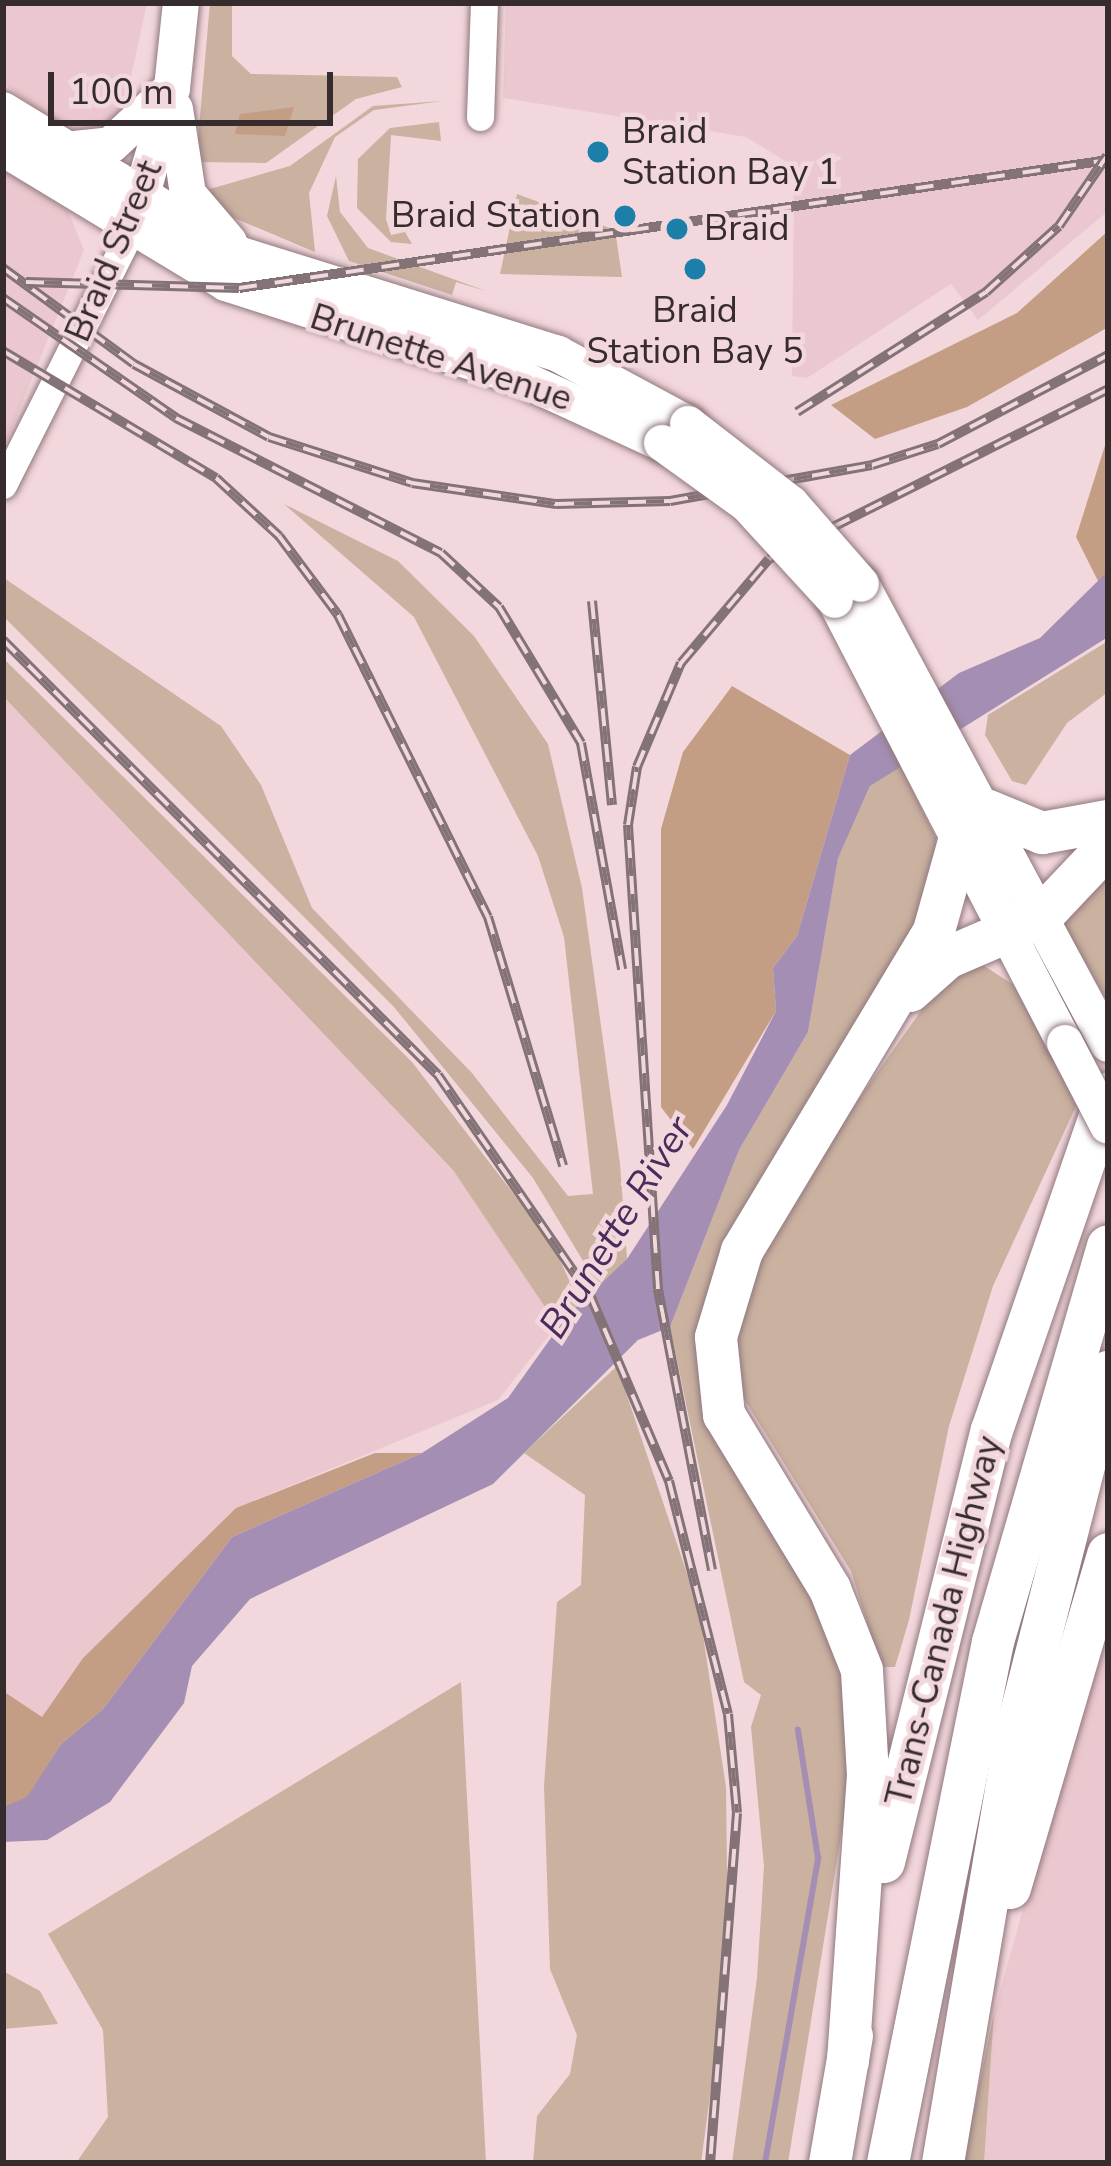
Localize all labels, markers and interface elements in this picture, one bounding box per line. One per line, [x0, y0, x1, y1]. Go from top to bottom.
scale bar [54, 48, 339, 122]
text: 100 m [69, 68, 174, 117]
place label: Braid Station Bay 1 [622, 109, 839, 194]
marker: Braid Station Bay 1 [585, 139, 611, 165]
street label: Braid Street [56, 154, 172, 348]
place label: Braid Station [391, 194, 601, 238]
marker: Braid Station [612, 203, 638, 229]
place label: Braid [704, 207, 789, 251]
marker: Braid [661, 213, 693, 245]
marker: Braid Station Bay 5 [682, 256, 708, 282]
place label: Braid Station Bay 5 [586, 288, 804, 373]
street label: Brunette Avenue [305, 295, 577, 421]
water label: Brunette River [530, 1109, 704, 1347]
street label: Trans-Canada Highway [877, 1432, 1011, 1810]

